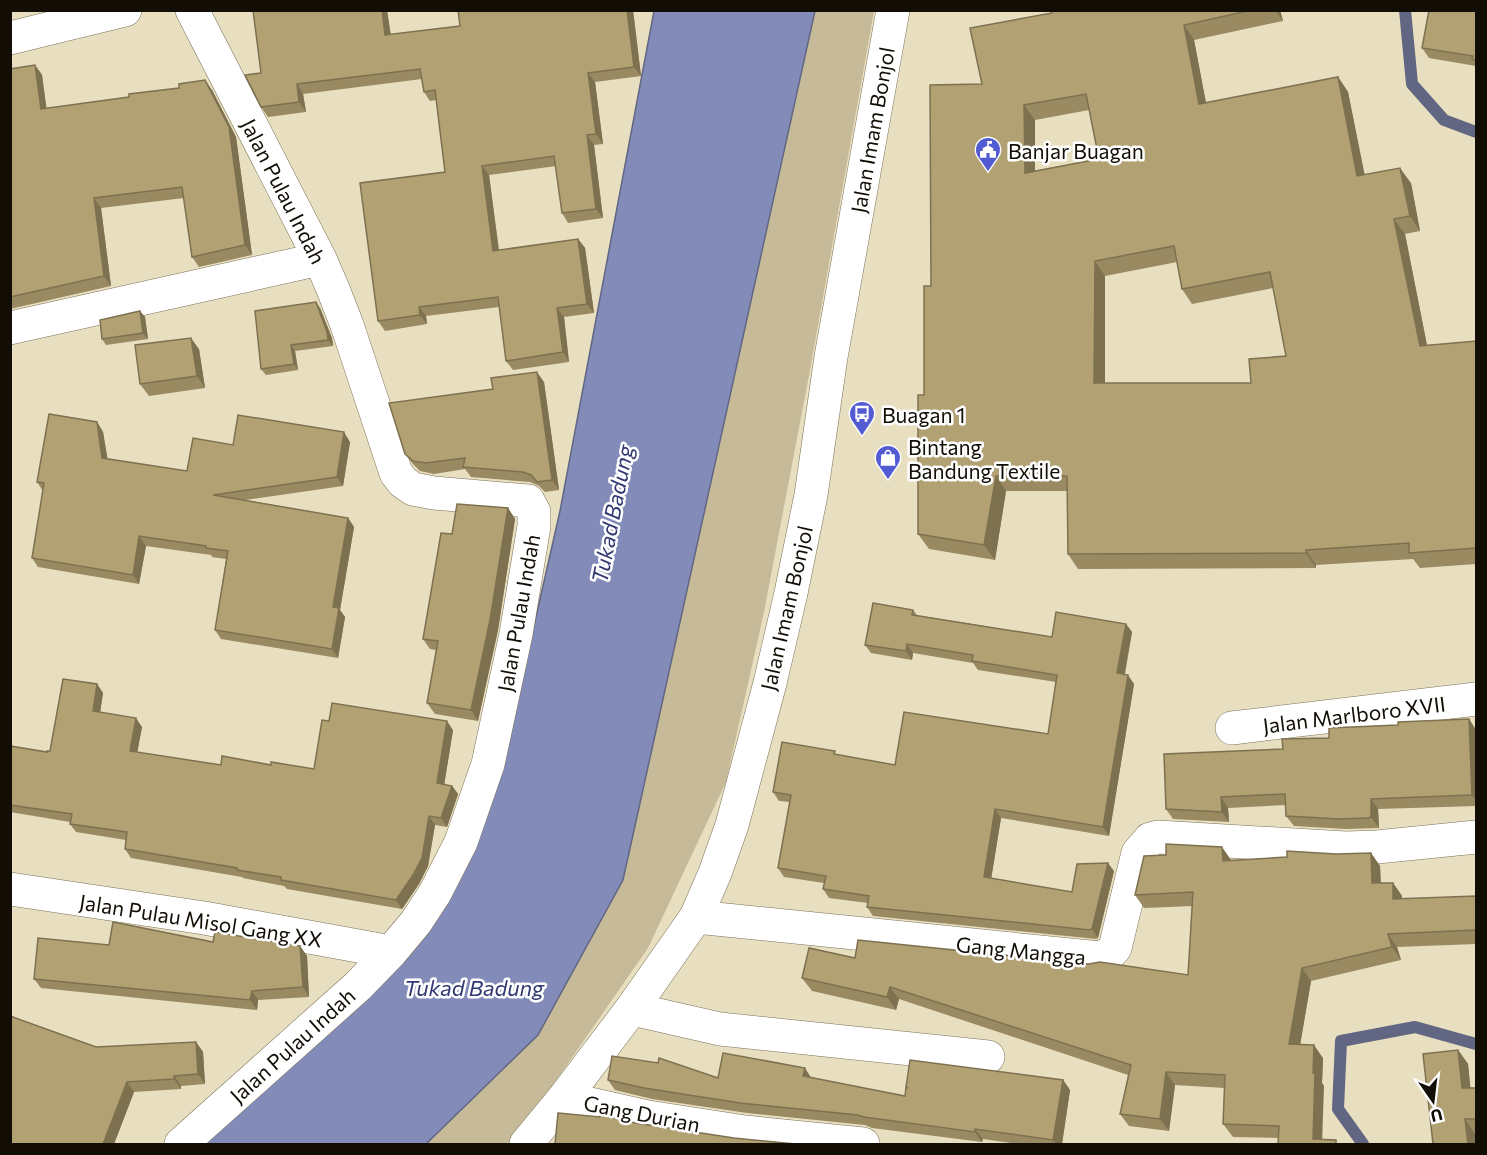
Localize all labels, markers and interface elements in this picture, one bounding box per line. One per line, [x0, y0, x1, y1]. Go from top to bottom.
street label: Jalan Imam Bonjol [845, 45, 899, 215]
street label: Jalan Pulau Indah [237, 114, 331, 268]
public building icon: Banjar Buagan [973, 135, 1003, 173]
place label: Banjar Buagan [1008, 138, 1144, 163]
bus stop icon: Buagan 1 [847, 399, 877, 437]
place label: Buagan 1 [882, 402, 966, 427]
place label: Bintang Bandung Textile [908, 434, 1060, 483]
water label: Tukad Badung [585, 442, 639, 585]
shop icon: Bintang Bandung Textile [873, 443, 903, 481]
street label: Jalan Imam Bonjol [755, 523, 817, 693]
street label: Jalan Pulau Indah [492, 532, 544, 694]
street label: Jalan Marlboro XVII [1261, 690, 1447, 738]
street label: Jalan Pulau Misol Gang XX [78, 888, 324, 952]
street label: Gang Mangga [955, 931, 1087, 969]
water label: Tukad Badung [404, 974, 545, 1001]
street label: Jalan Pulau Indah [224, 982, 360, 1108]
north arrow [1403, 1071, 1463, 1131]
street label: Gang Durian [582, 1089, 702, 1137]
text: U [1429, 1105, 1445, 1127]

